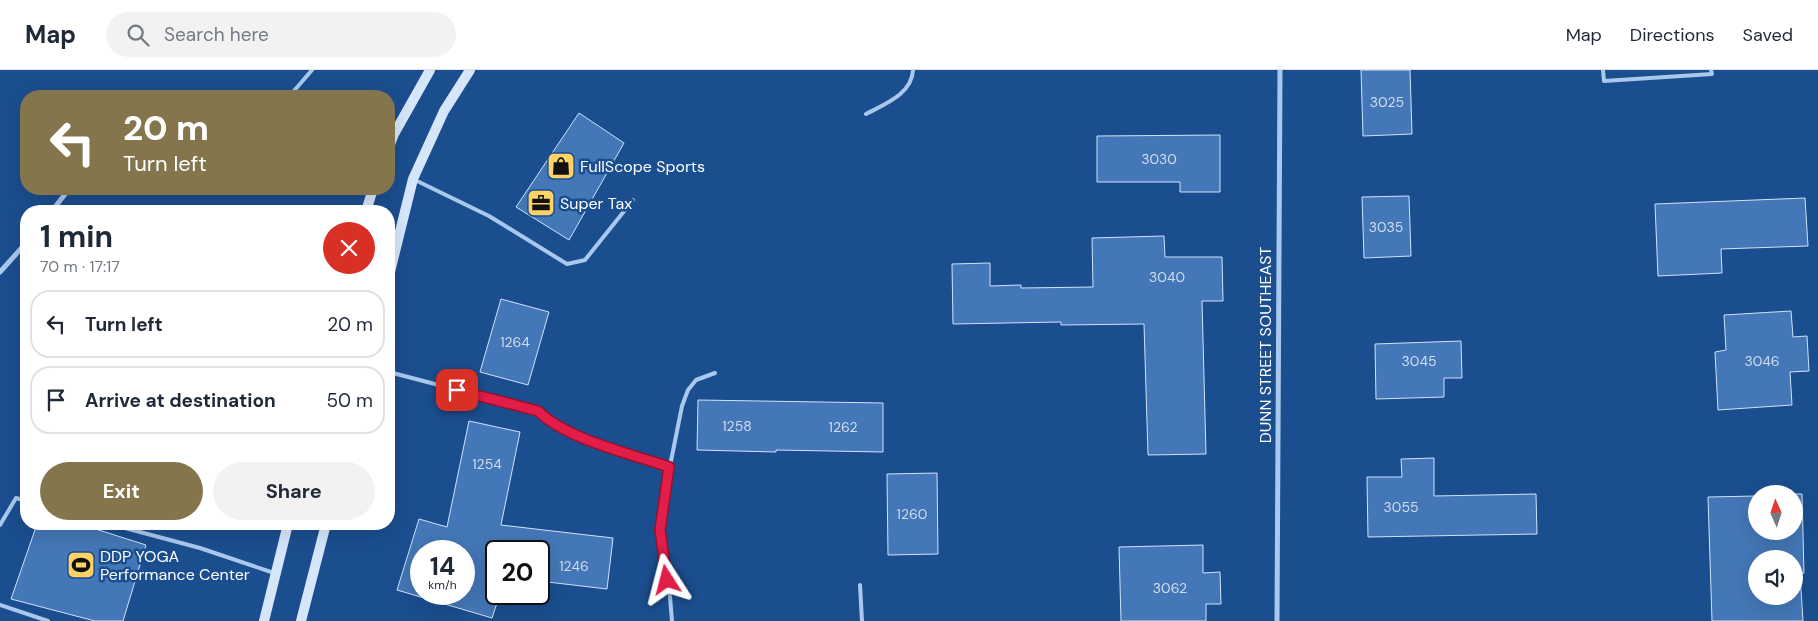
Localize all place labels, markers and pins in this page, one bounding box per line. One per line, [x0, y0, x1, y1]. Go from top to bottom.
shop icon: FullScope Sports [546, 151, 576, 181]
place label: FullScope Sports [580, 156, 705, 177]
office icon: Super Tax [526, 188, 556, 218]
place label: Super Tax [560, 193, 632, 214]
pin [436, 369, 478, 411]
place label: DDP YOGA Performance Center [100, 546, 250, 585]
sports icon: DDP YOGA Performance Center [66, 550, 96, 580]

